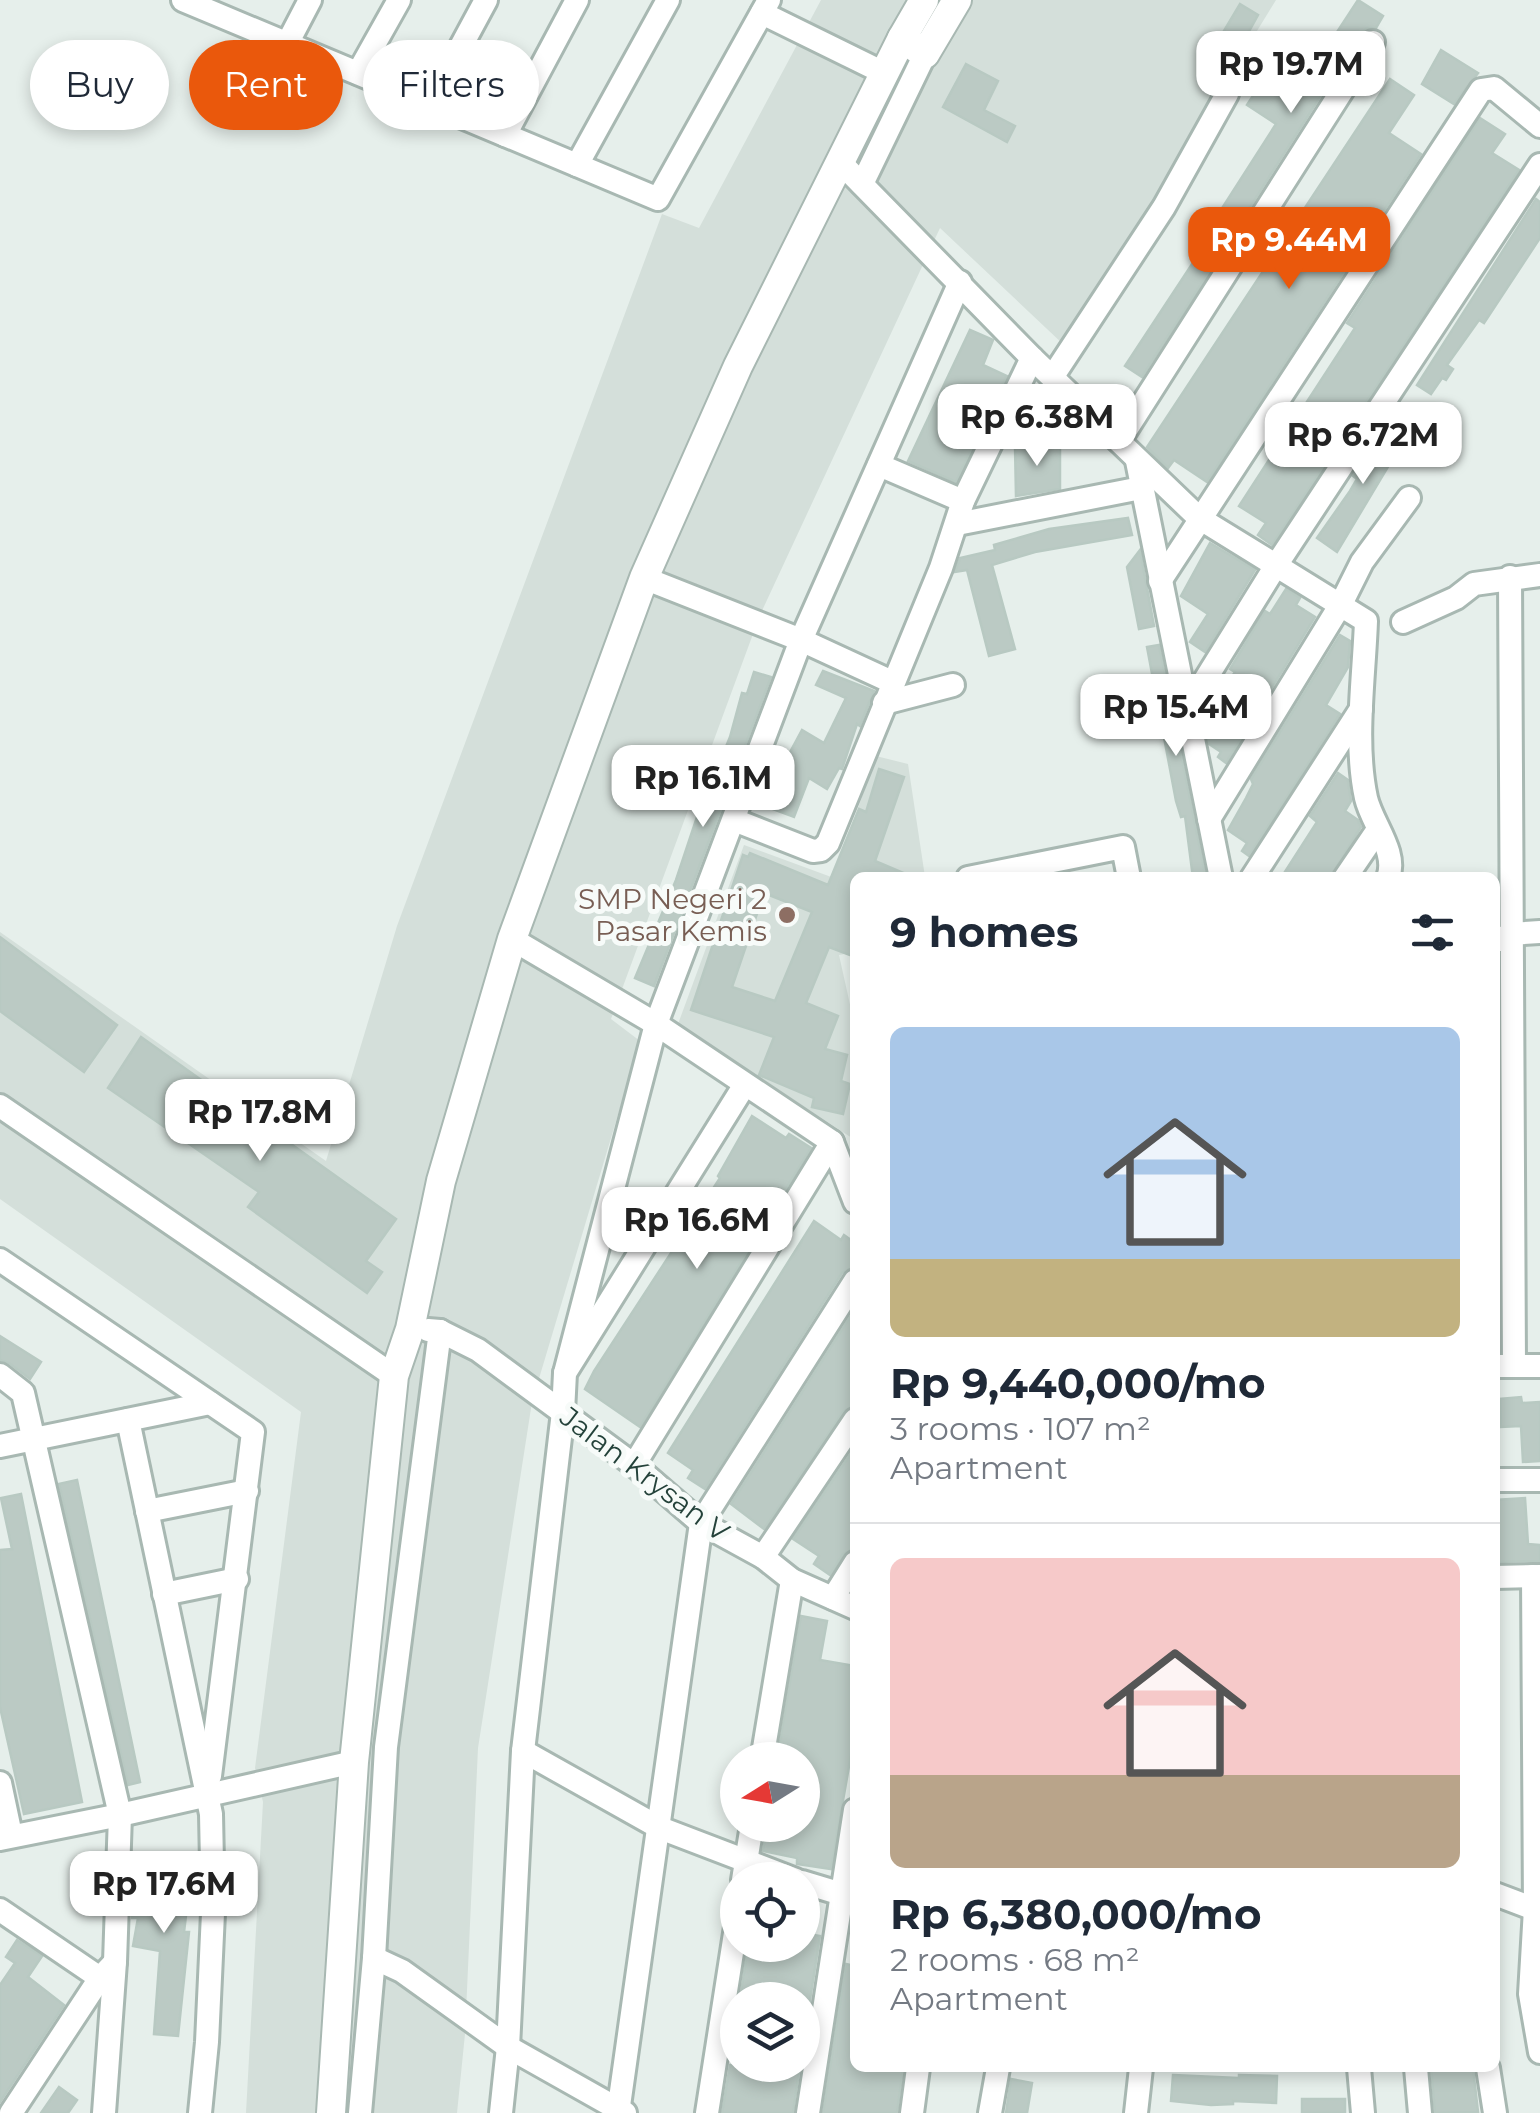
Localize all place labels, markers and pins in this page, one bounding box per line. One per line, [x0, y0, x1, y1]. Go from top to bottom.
pin: Rp 19.7M [1188, 31, 1394, 116]
pin: Rp 9.44M [1186, 207, 1392, 292]
pin: Rp 6.38M [934, 384, 1140, 469]
pin: Rp 6.72M [1260, 402, 1466, 487]
pin: Rp 15.4M [1073, 674, 1279, 759]
pin: Rp 16.1M [600, 745, 806, 830]
place label: SMP Negeri 2 Pasar Kemis [578, 882, 767, 948]
marker: SMP Negeri 2 Pasar Kemis [776, 904, 798, 926]
pin: Rp 17.8M [157, 1079, 363, 1164]
pin: Rp 16.6M [594, 1187, 800, 1272]
pin: Rp 17.6M [61, 1851, 267, 1936]

